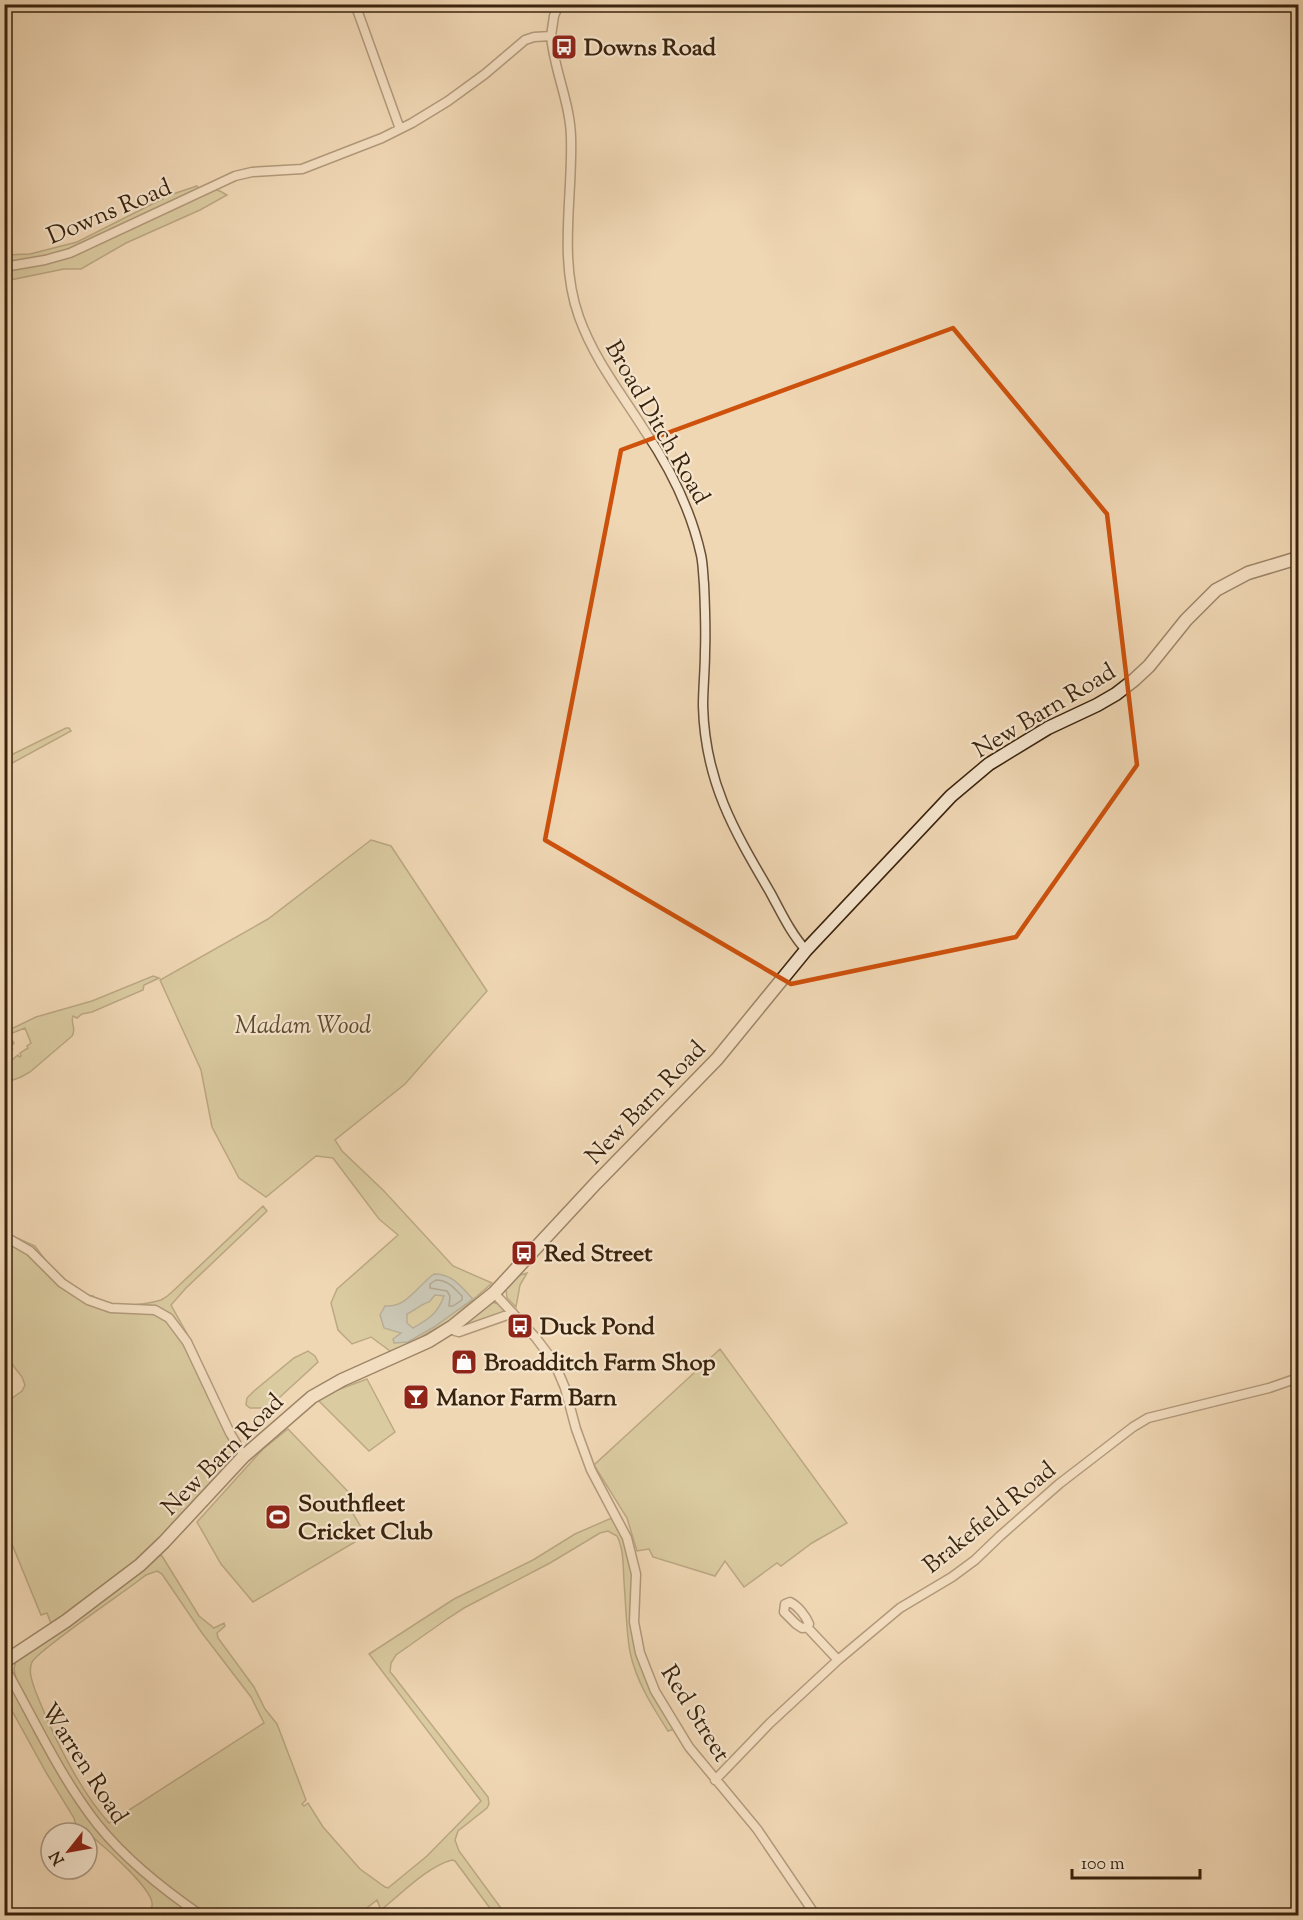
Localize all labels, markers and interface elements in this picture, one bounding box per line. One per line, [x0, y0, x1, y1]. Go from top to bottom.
bus stop icon: Downs Road [549, 32, 579, 62]
place label: Downs Road [584, 32, 717, 66]
street label: Downs Road [42, 171, 178, 254]
street label: Broad Ditch Road [595, 335, 717, 512]
street label: New Barn Road [967, 656, 1123, 768]
park label: Madam Wood [235, 1010, 371, 1044]
street label: New Barn Road [578, 1033, 715, 1173]
bus stop icon: Red Street [509, 1238, 539, 1268]
place label: Red Street [544, 1238, 653, 1272]
bus stop icon: Duck Pond [505, 1311, 535, 1341]
place label: Duck Pond [540, 1311, 655, 1345]
shop icon: Broadditch Farm Shop [449, 1347, 479, 1377]
place label: Broadditch Farm Shop [484, 1347, 716, 1381]
bar icon: Manor Farm Barn [401, 1382, 431, 1412]
place label: Manor Farm Barn [436, 1382, 618, 1416]
street label: New Barn Road [155, 1386, 293, 1524]
street label: Brakefield Road [917, 1454, 1064, 1583]
place label: Southfleet Cricket Club [298, 1488, 433, 1550]
sports icon: Southfleet Cricket Club [263, 1502, 293, 1532]
street label: Red Street [651, 1659, 737, 1769]
street label: Warren Road [31, 1697, 136, 1832]
north arrow [39, 1821, 99, 1881]
scale bar [1072, 1842, 1200, 1880]
text: N [45, 1846, 71, 1869]
text: 100 m [1081, 1852, 1125, 1878]

